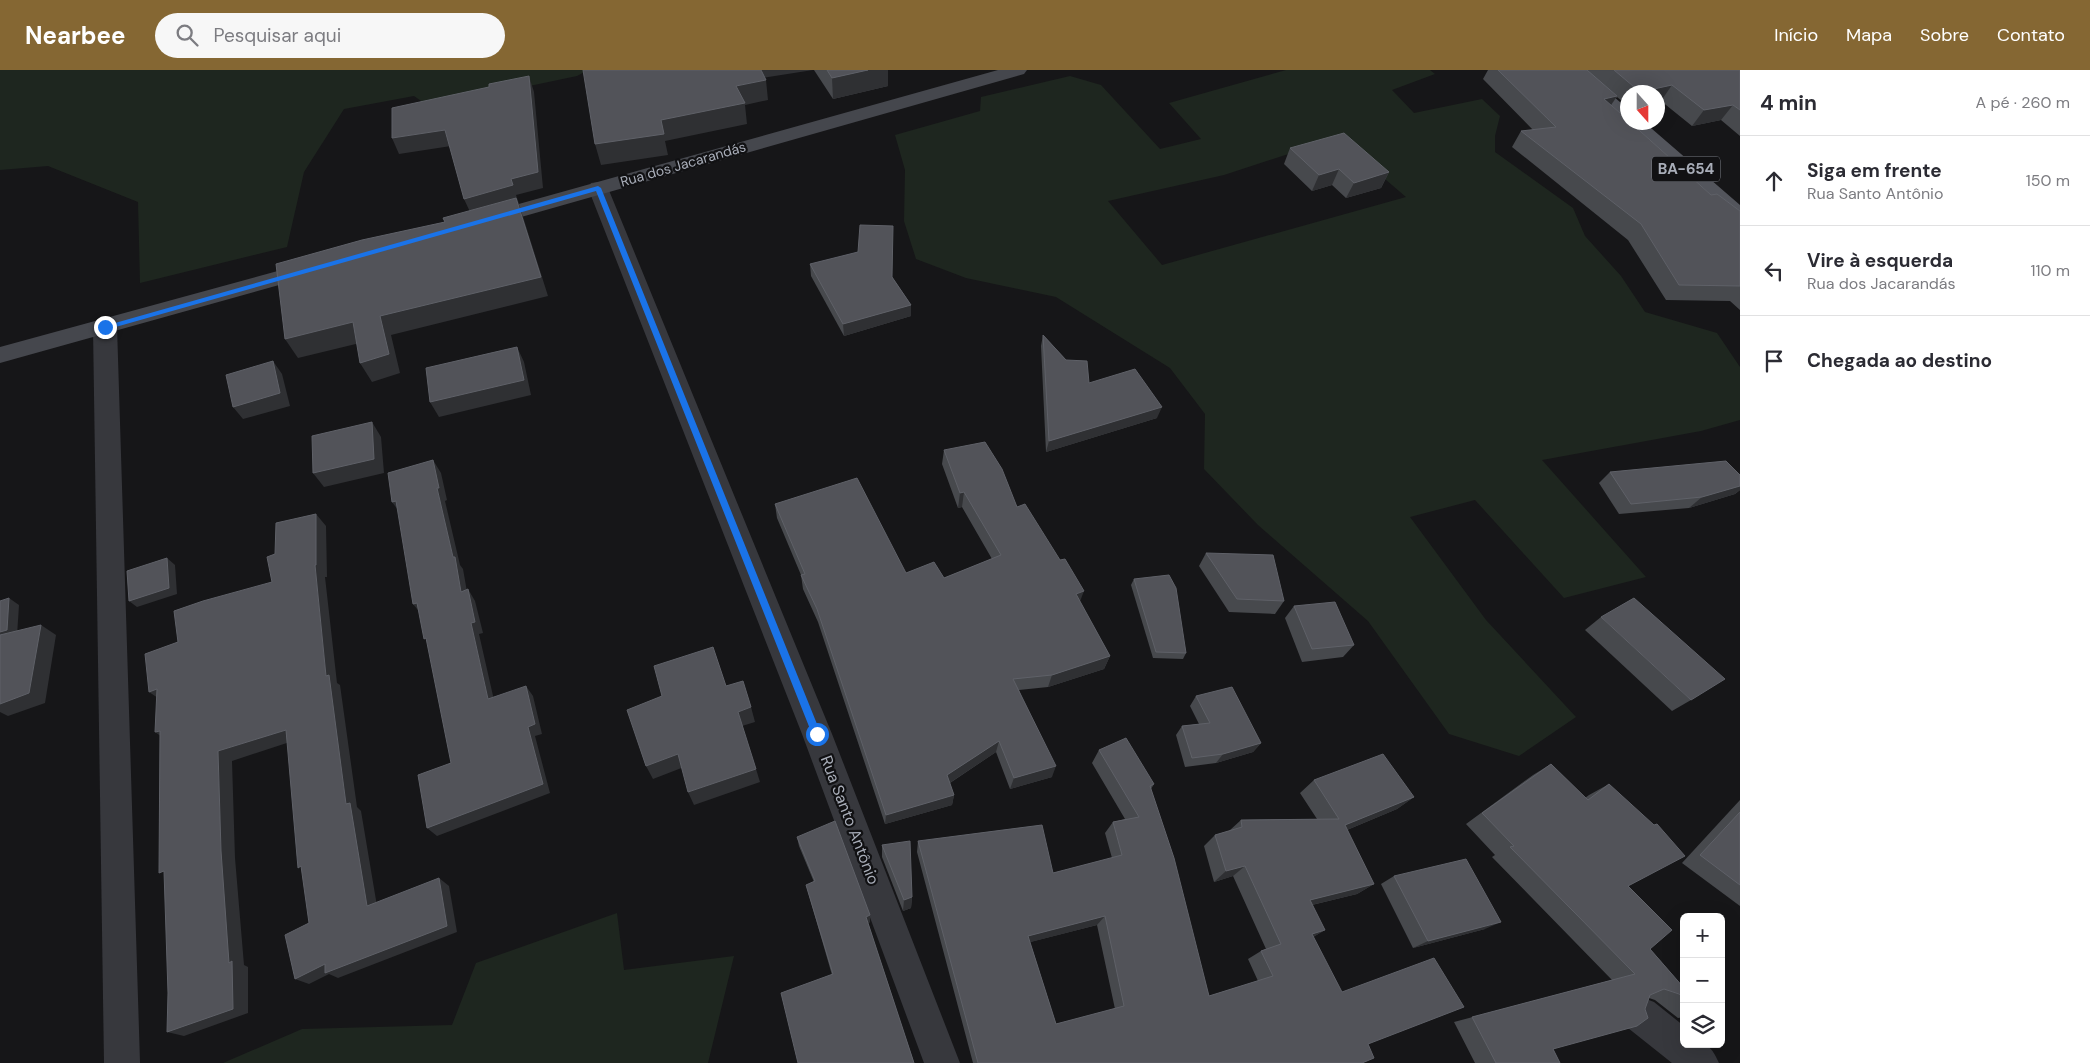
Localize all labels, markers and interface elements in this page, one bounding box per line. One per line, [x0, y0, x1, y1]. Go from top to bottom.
search box [155, 13, 505, 58]
text: Nearbee [25, 20, 125, 51]
icon: search [173, 21, 201, 49]
text: Pesquisar aqui [213, 23, 341, 48]
text: Início [1774, 23, 1818, 47]
text: Mapa [1846, 23, 1892, 47]
text: Sobre [1920, 23, 1969, 47]
text: Contato [1997, 23, 2065, 47]
north arrow [1620, 85, 1665, 130]
text: 4 min [1760, 89, 1817, 117]
text: A pé · 260 m [1976, 92, 2070, 113]
street label: Rua dos Jacarandás [618, 137, 748, 191]
road number: BA-654 [1652, 156, 1720, 182]
text: Siga em frente [1807, 158, 1942, 183]
icon: ahead [1760, 167, 1788, 195]
text: 150 m [2026, 170, 2070, 191]
text: Rua Santo Antônio [1807, 183, 1943, 204]
text: Vire à esquerda [1807, 248, 1953, 273]
icon: left [1760, 257, 1788, 285]
text: 110 m [2031, 260, 2070, 281]
text: Rua dos Jacarandás [1807, 273, 1956, 294]
route end [94, 316, 117, 339]
icon: arrive [1760, 347, 1788, 375]
text: Chegada ao destino [1807, 348, 1992, 373]
route start [806, 723, 829, 746]
street label: Rua Santo Antônio [816, 753, 884, 887]
map controls [1680, 913, 1725, 1048]
button: + [1680, 913, 1725, 958]
button: − [1680, 958, 1725, 1003]
button: layers [1680, 1003, 1725, 1048]

